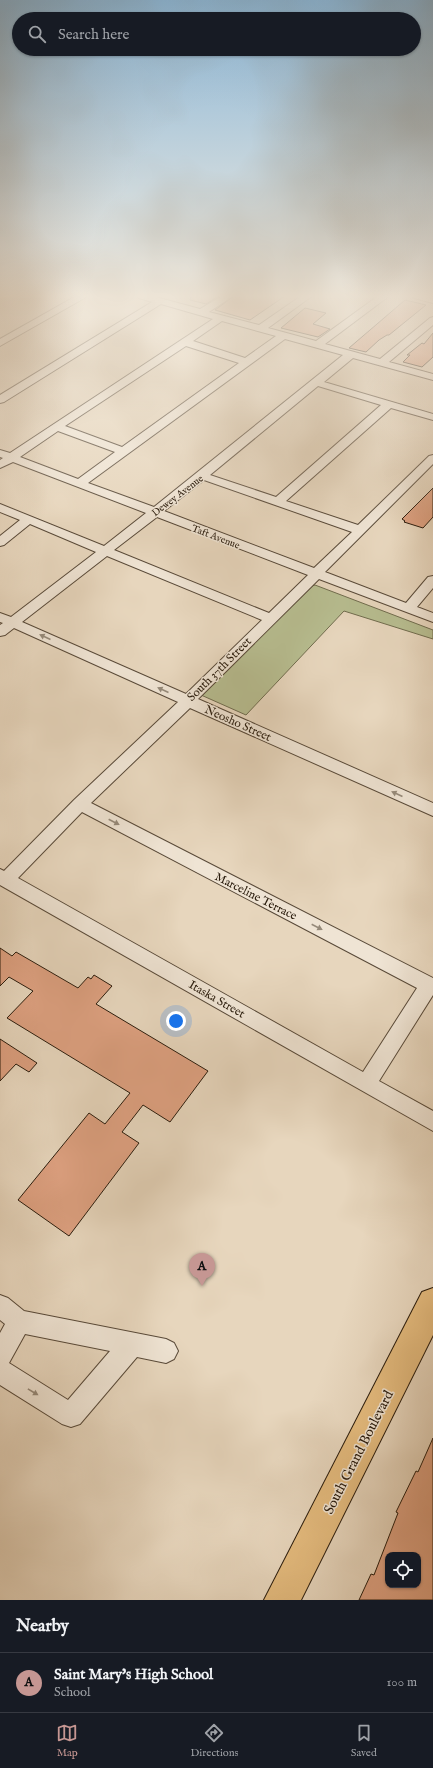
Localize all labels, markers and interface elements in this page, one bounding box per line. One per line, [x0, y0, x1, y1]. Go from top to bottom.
search box [12, 12, 421, 56]
icon: search [26, 23, 48, 45]
text: Search here [58, 25, 129, 44]
street label: Dewey Avenue [149, 472, 207, 520]
street label: Taft Avenue [189, 522, 242, 553]
one-way arrow [39, 634, 50, 640]
street label: South 37th Street [184, 634, 255, 705]
one-way arrow [158, 687, 169, 693]
street label: Neosho Street [202, 702, 274, 745]
one-way arrow [392, 791, 403, 797]
one-way arrow [108, 819, 120, 826]
street label: Marceline Terrace [212, 869, 300, 924]
one-way arrow [311, 924, 323, 930]
street label: Itaska Street [186, 977, 248, 1022]
your location [166, 1011, 186, 1031]
pin: A [189, 1253, 215, 1286]
street label: South Grand Boulevard [320, 1387, 398, 1517]
one-way arrow [27, 1388, 39, 1395]
map controls [385, 1552, 421, 1588]
button: locate [385, 1552, 421, 1588]
text: Nearby [16, 1616, 69, 1637]
text: Saint Mary's High School [54, 1665, 213, 1684]
text: A [25, 1674, 33, 1691]
text: 100 m [387, 1674, 417, 1691]
text: School [54, 1684, 91, 1701]
tab: Map [56, 1722, 78, 1760]
tab: Directions [191, 1722, 238, 1760]
tab: Saved [351, 1722, 377, 1760]

